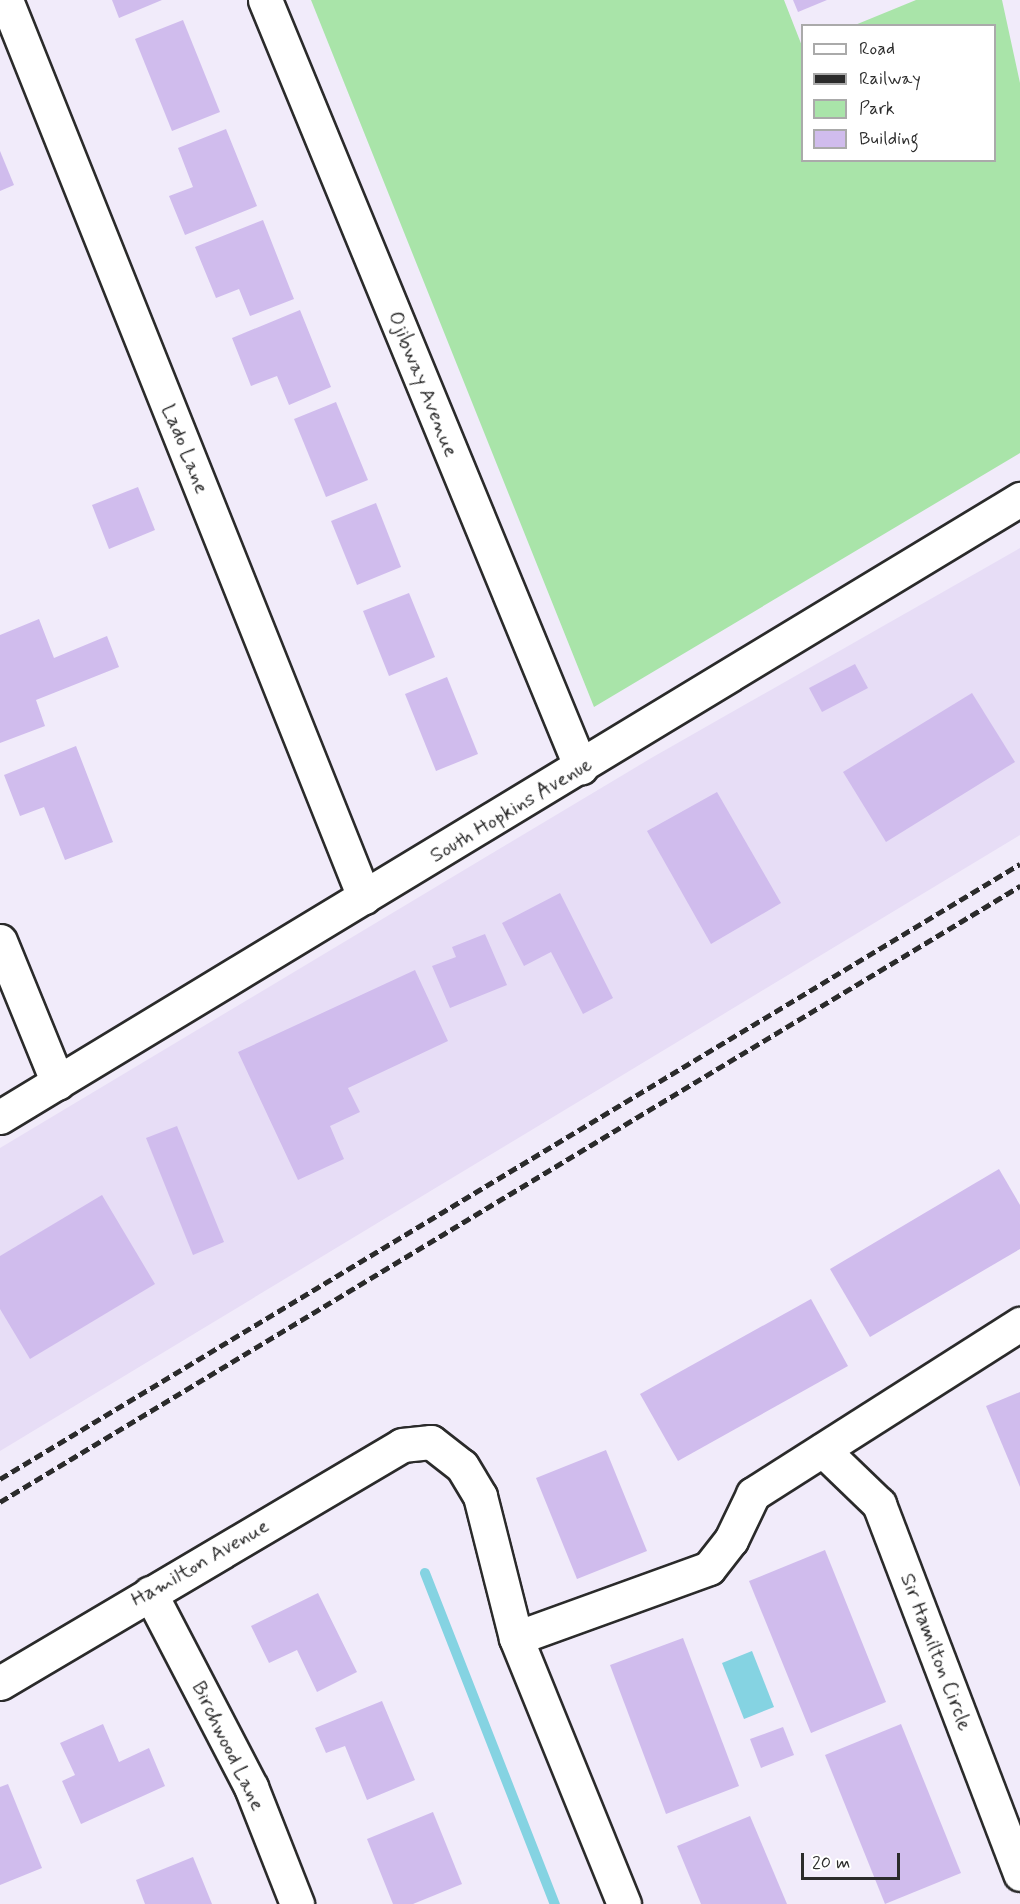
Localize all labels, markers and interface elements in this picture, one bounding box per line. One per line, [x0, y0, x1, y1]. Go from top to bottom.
legend [801, 24, 996, 162]
text: Road [859, 37, 895, 61]
text: Railway [859, 67, 921, 91]
text: Park [859, 97, 895, 121]
text: Building [859, 127, 919, 151]
street label: Ojibway Avenue [383, 310, 463, 458]
street label: Lado Lane [156, 401, 214, 497]
street label: South Hopkins Avenue [423, 750, 599, 870]
street label: Hamilton Avenue [126, 1513, 274, 1613]
street label: Sir Hamilton Circle [893, 1567, 979, 1737]
street label: Birchwood Lane [186, 1678, 270, 1814]
scale bar [804, 1841, 903, 1879]
text: 20 m [812, 1851, 850, 1875]

